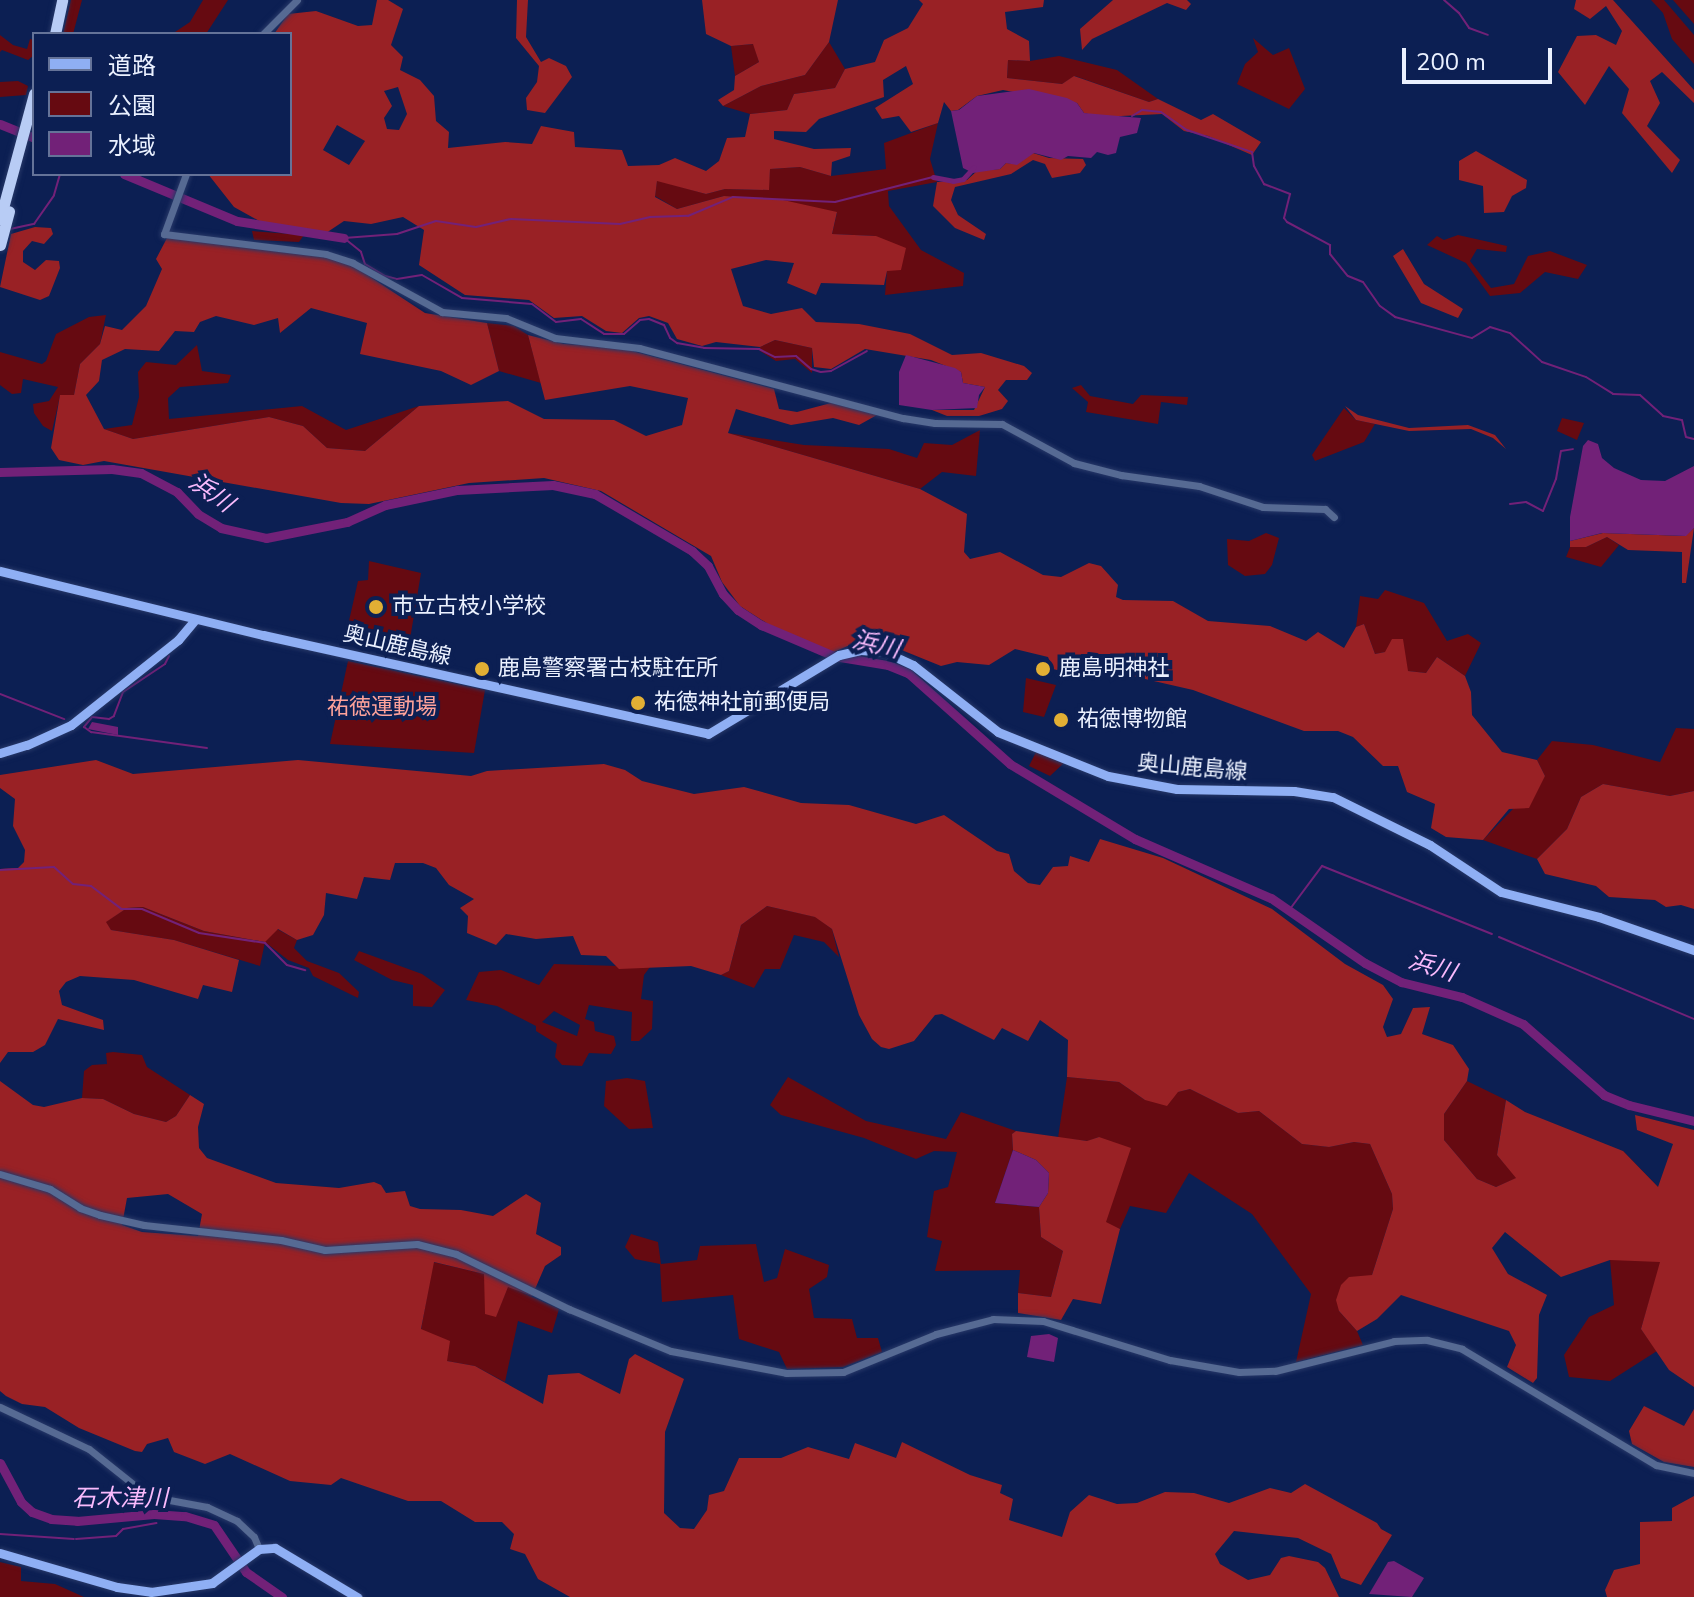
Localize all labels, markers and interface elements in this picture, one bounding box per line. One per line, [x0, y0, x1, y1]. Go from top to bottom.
legend [32, 32, 292, 176]
scale bar [1406, 32, 1556, 82]
text: 200 m [1416, 46, 1486, 78]
text: 道路 [108, 50, 156, 82]
text: 公園 [108, 90, 156, 122]
text: 水域 [108, 130, 156, 162]
water label: 浜川 [183, 467, 239, 519]
place label: 市立古枝小学校 [392, 594, 546, 620]
marker: 市立古枝小学校 [367, 598, 385, 616]
street label: 奥山鹿島線 [340, 621, 454, 671]
water label: 浜川 [849, 626, 903, 664]
place label: 鹿島警察署古枝駐在所 [498, 656, 718, 682]
place label: 鹿島明神社 [1059, 656, 1169, 682]
marker: 鹿島警察署古枝駐在所 [473, 660, 491, 678]
marker: 鹿島明神社 [1034, 660, 1052, 678]
place label: 祐徳神社前郵便局 [654, 690, 830, 716]
marker: 祐徳神社前郵便局 [629, 694, 647, 712]
park label: 祐徳運動場 [327, 695, 437, 721]
place label: 祐徳博物館 [1077, 707, 1187, 733]
marker: 祐徳博物館 [1052, 711, 1070, 729]
street label: 奥山鹿島線 [1136, 750, 1248, 786]
water label: 浜川 [1405, 946, 1459, 988]
water label: 石木津川 [72, 1485, 168, 1513]

